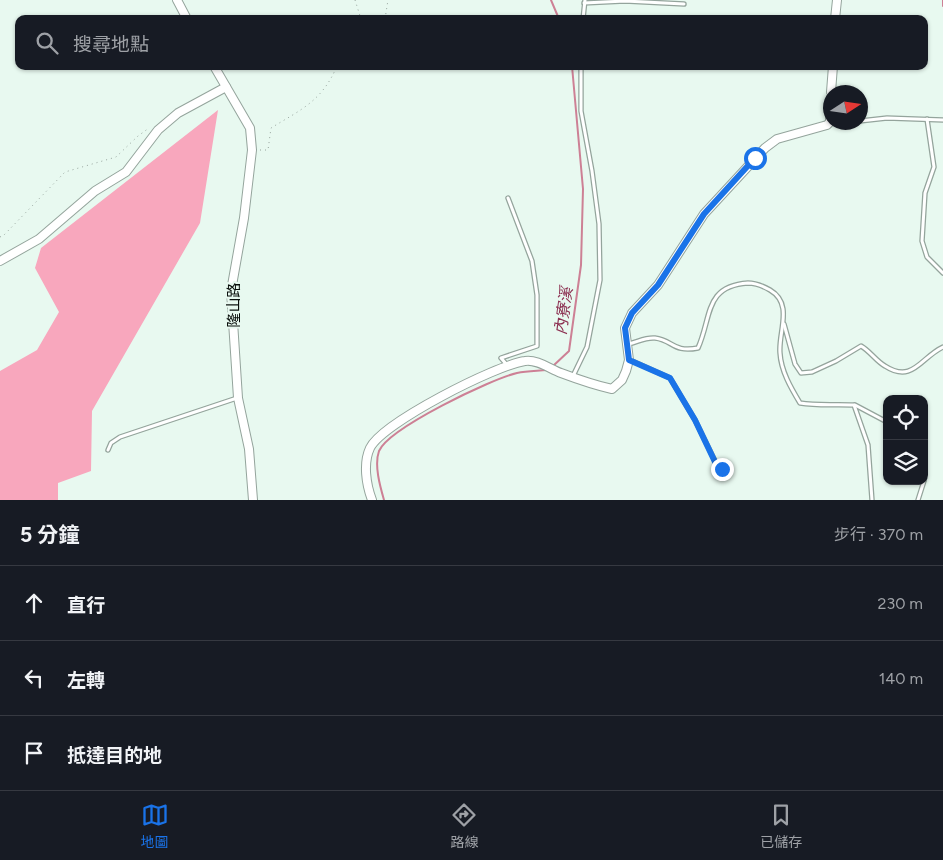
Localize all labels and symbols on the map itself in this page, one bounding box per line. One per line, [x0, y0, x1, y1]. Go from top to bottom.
north arrow [823, 85, 868, 130]
route start [744, 147, 767, 170]
street label: 隆山路 [225, 282, 243, 328]
water label: 內寮溪 [551, 284, 577, 336]
route end [711, 458, 734, 481]

